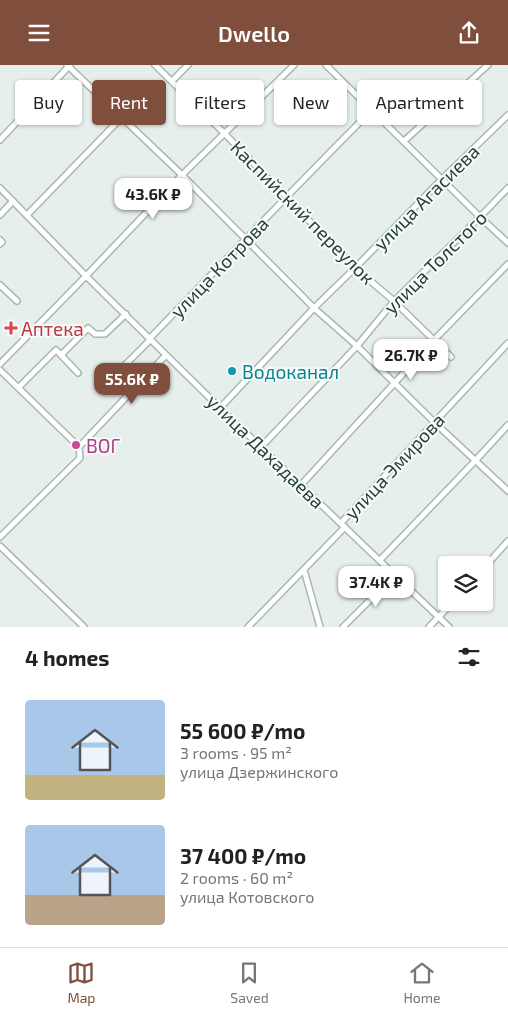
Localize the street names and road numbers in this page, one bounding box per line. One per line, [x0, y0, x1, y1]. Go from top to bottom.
street label: Каспийский переулок [226, 135, 380, 289]
street label: улица Агасиева [368, 139, 484, 255]
street label: улица Толстого [379, 206, 492, 319]
street label: улица Котрова [165, 212, 274, 323]
street label: улица Дахадаева [202, 389, 330, 514]
street label: улица Эмирова [339, 408, 450, 524]

